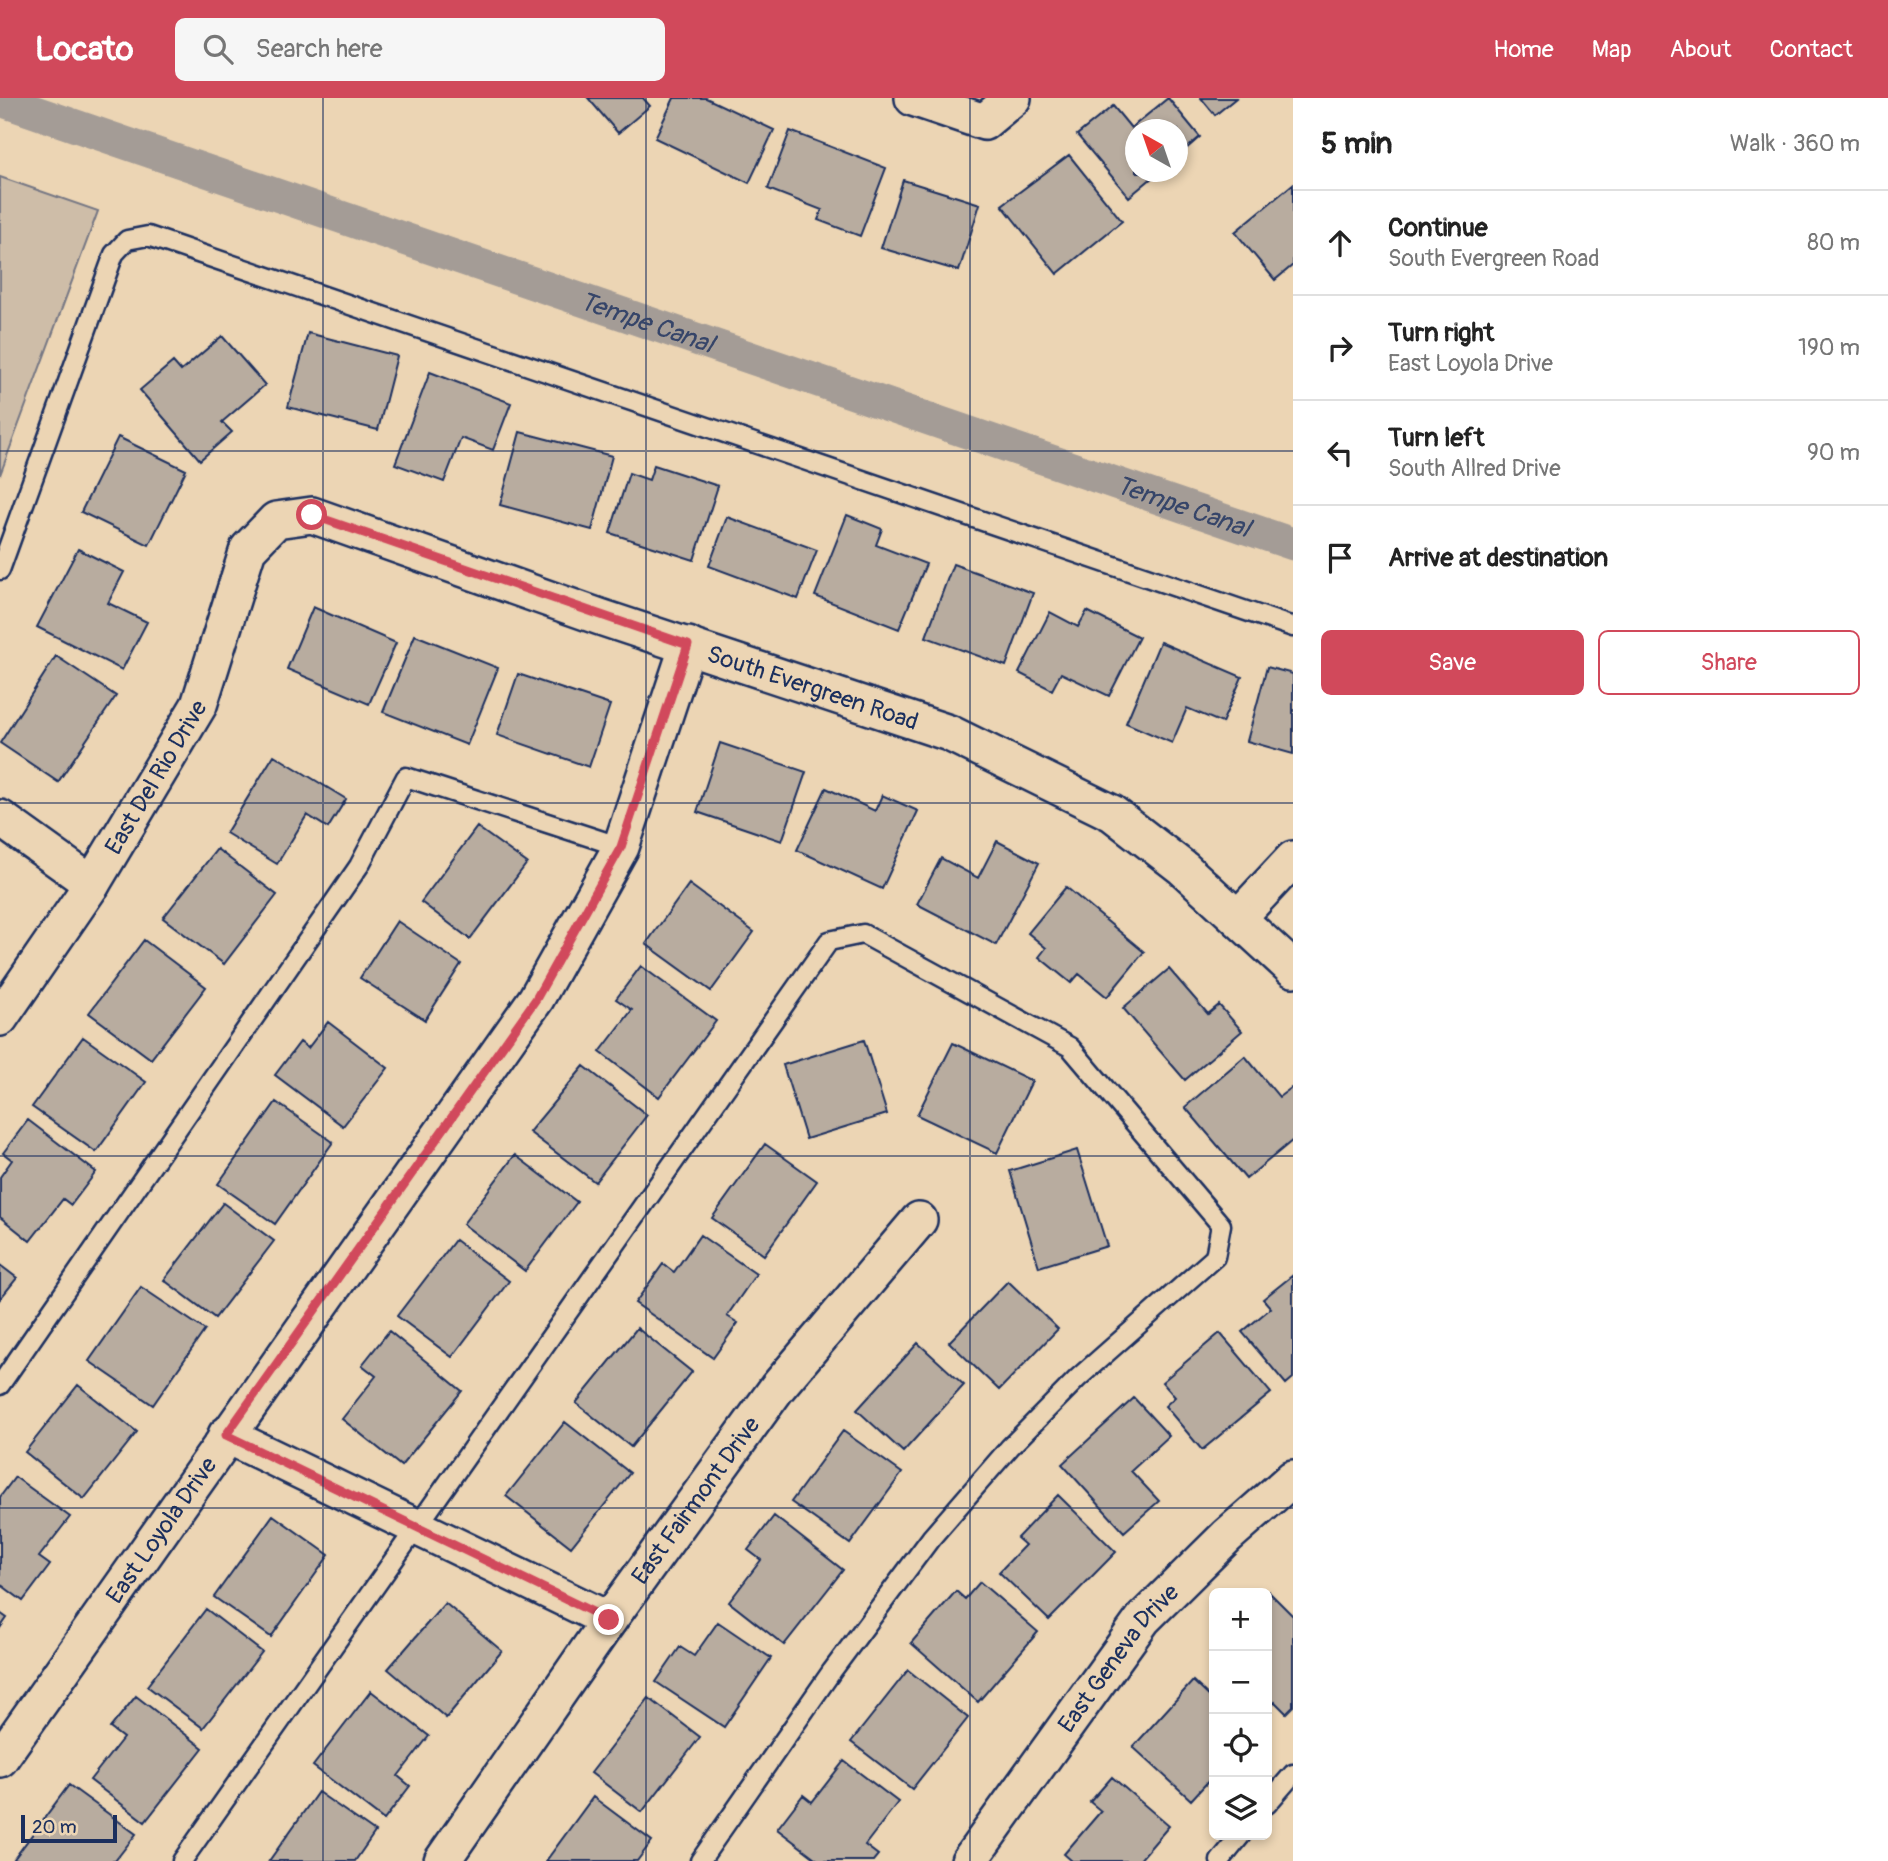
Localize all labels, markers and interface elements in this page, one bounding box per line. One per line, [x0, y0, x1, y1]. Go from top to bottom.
search box [175, 18, 665, 81]
text: Locato [35, 29, 133, 70]
icon: search [199, 30, 237, 68]
text: Search here [255, 33, 382, 65]
text: Home [1493, 35, 1554, 64]
text: Map [1592, 35, 1632, 64]
text: About [1670, 35, 1732, 64]
text: Contact [1770, 35, 1853, 64]
north arrow [1125, 119, 1188, 182]
text: 5 min [1321, 125, 1392, 162]
text: Walk · 360 m [1730, 129, 1860, 158]
text: Continue [1388, 212, 1488, 244]
icon: ahead [1321, 224, 1359, 262]
text: 80 m [1807, 228, 1860, 257]
text: South Evergreen Road [1388, 244, 1599, 273]
water label: Tempe Canal [575, 285, 720, 362]
text: Turn right [1388, 317, 1494, 349]
icon: right [1321, 329, 1359, 367]
text: 190 m [1798, 333, 1860, 362]
text: East Loyola Drive [1388, 349, 1553, 378]
text: Turn left [1388, 422, 1484, 454]
icon: left [1321, 434, 1359, 472]
text: 90 m [1807, 438, 1860, 467]
text: South Allred Drive [1388, 454, 1561, 483]
water label: Tempe Canal [1112, 469, 1257, 546]
route start [296, 499, 327, 530]
icon: arrive [1321, 539, 1359, 577]
text: Arrive at destination [1388, 542, 1608, 574]
button: Save [1321, 630, 1584, 695]
button: Share [1598, 630, 1860, 695]
street label: South Evergreen Road [703, 640, 922, 737]
street label: East Del Rio Drive [99, 695, 214, 860]
street label: East Fairmont Drive [626, 1411, 767, 1590]
street label: East Loyola Drive [100, 1452, 223, 1609]
street label: East Geneva Drive [1052, 1578, 1185, 1738]
map controls [1209, 1588, 1272, 1840]
button: + [1209, 1588, 1272, 1651]
route end [593, 1604, 624, 1635]
button: − [1209, 1651, 1272, 1714]
button: locate [1209, 1714, 1272, 1777]
button: layers [1209, 1777, 1272, 1840]
scale bar [21, 1812, 117, 1844]
text: 20 m [32, 1815, 77, 1839]

